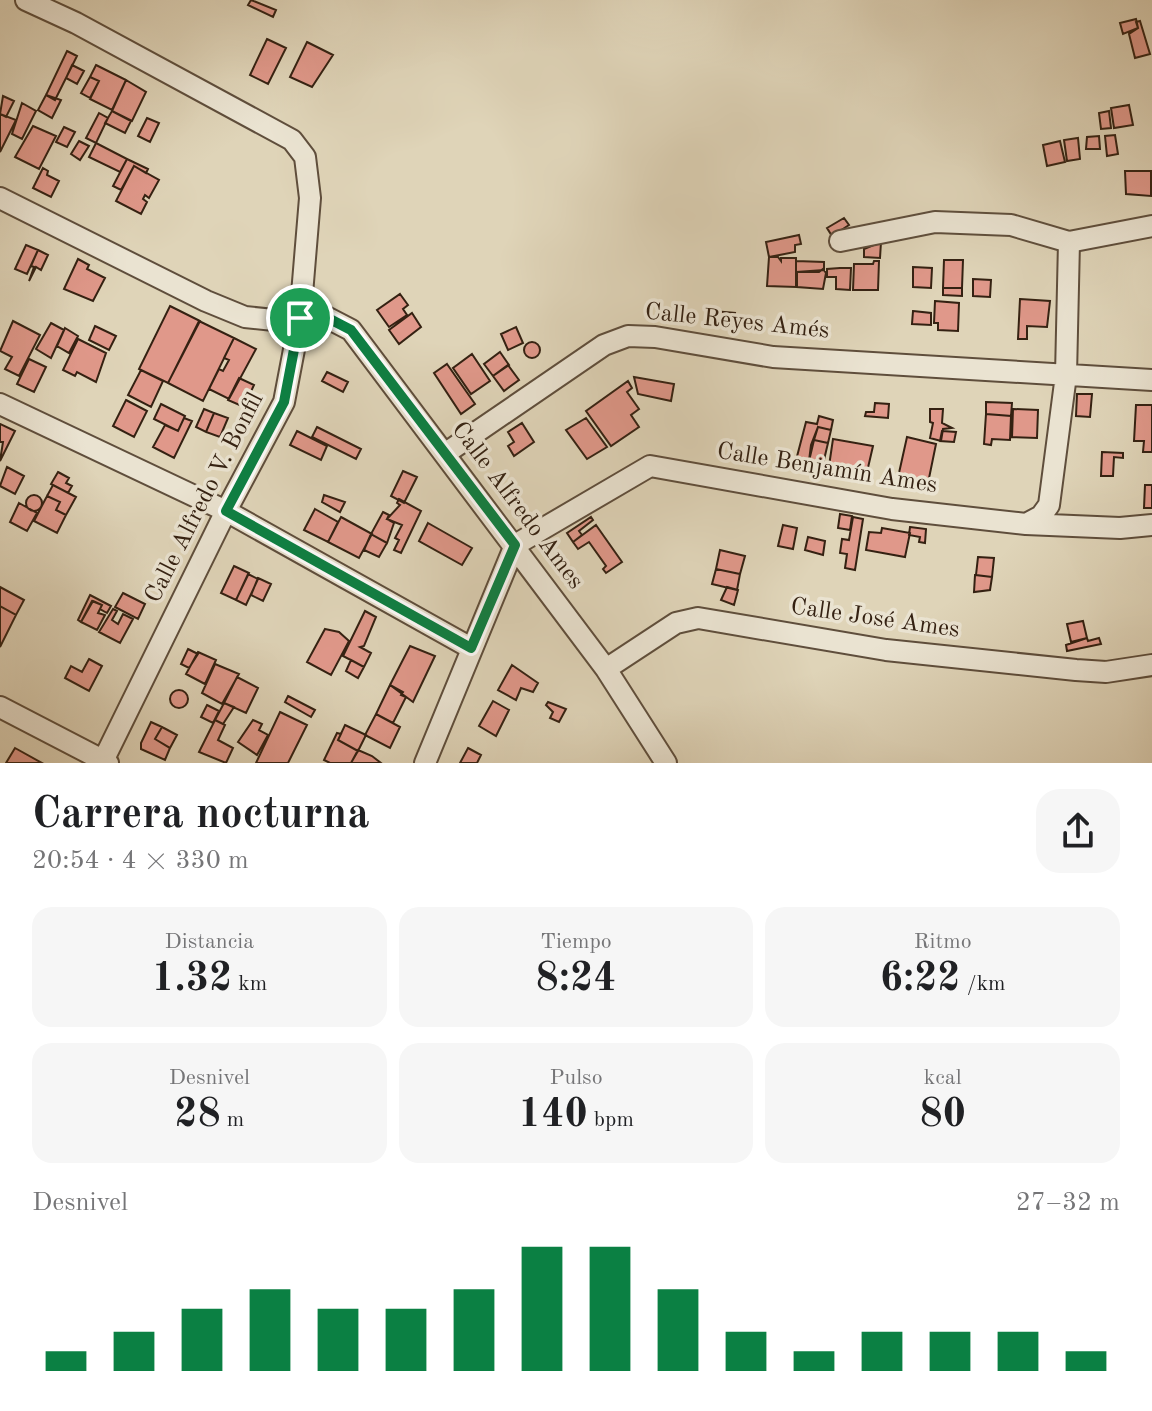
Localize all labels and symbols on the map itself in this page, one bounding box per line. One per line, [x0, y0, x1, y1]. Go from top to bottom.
pin [266, 284, 334, 352]
street label: Calle Reyes Amés [644, 300, 830, 344]
street label: Calle Alfredo V. Bonfil [142, 389, 268, 607]
street label: Calle Alfredo Ames [447, 418, 587, 594]
street label: Calle Benjamín Ames [715, 440, 939, 498]
street label: Calle José Ames [789, 595, 961, 643]

